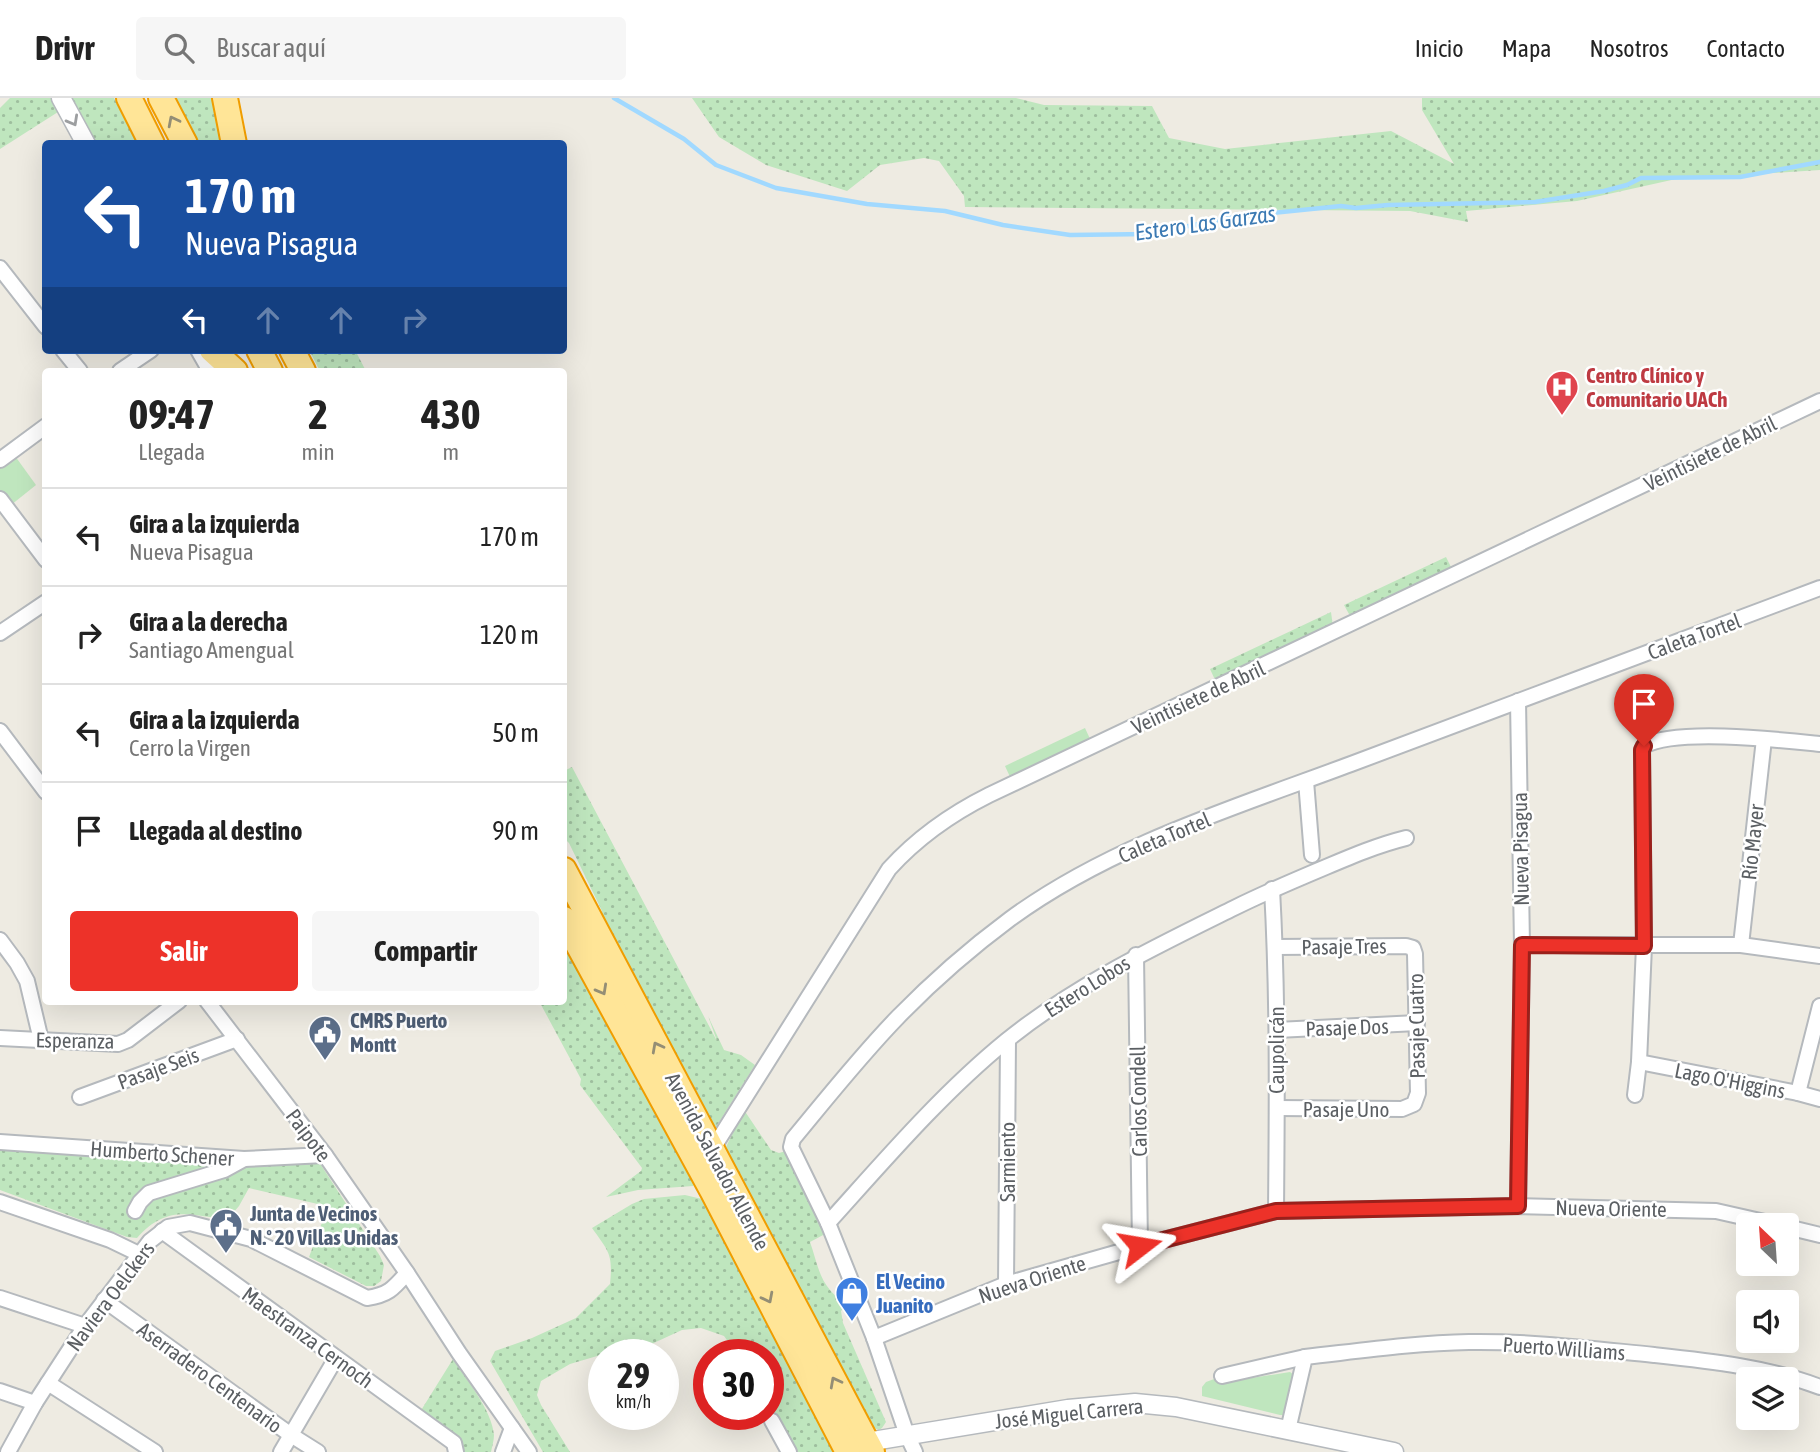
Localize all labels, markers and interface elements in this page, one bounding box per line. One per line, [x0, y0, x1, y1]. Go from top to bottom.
search box [136, 17, 626, 80]
text: Drivr [35, 29, 94, 67]
icon: search [160, 29, 198, 67]
text: Buscar aquí [216, 33, 326, 63]
text: Inicio [1415, 35, 1464, 62]
text: Mapa [1502, 35, 1551, 62]
text: Nosotros [1589, 35, 1668, 62]
text: Contacto [1706, 35, 1785, 62]
one-way arrow [65, 113, 78, 126]
one-way arrow [168, 116, 182, 128]
text: 170 m [185, 167, 296, 223]
icon: left [70, 168, 161, 259]
water label: Estero Las Garzas [1133, 200, 1277, 246]
text: Nueva Pisagua [185, 225, 358, 262]
icon: left [176, 301, 214, 339]
icon: ahead [249, 301, 287, 339]
icon: ahead [322, 301, 360, 339]
icon: right [395, 301, 433, 339]
place label: Centro Clínico y Comunitario UACh [1586, 363, 1728, 411]
hospital icon: Centro Clínico y Comunitario UACh [1543, 368, 1581, 417]
text: 09:47 [129, 390, 215, 438]
text: 2 [308, 390, 328, 438]
text: 430 [421, 390, 480, 438]
street label: Veintisiete de Abril [1640, 410, 1781, 495]
text: Llegada [138, 439, 205, 465]
text: min [302, 439, 335, 465]
text: m [443, 439, 459, 465]
text: Gira a la izquierda [129, 509, 300, 539]
icon: left [70, 518, 108, 556]
text: 170 m [480, 522, 539, 552]
text: Nueva Pisagua [129, 539, 254, 565]
text: Gira a la derecha [129, 607, 288, 637]
street label: Caleta Tortel [1644, 608, 1744, 664]
icon: right [70, 616, 108, 654]
text: 120 m [480, 620, 539, 650]
text: Santiago Amengual [129, 637, 294, 663]
street label: Veintisiete de Abril [1128, 655, 1269, 738]
pin [1614, 674, 1674, 746]
icon: arrive [1625, 685, 1663, 723]
text: Gira a la izquierda [129, 705, 300, 735]
icon: left [70, 714, 108, 752]
text: 50 m [492, 718, 539, 748]
text: Cerro la Virgen [129, 735, 251, 761]
street label: Nueva Pisagua [1507, 792, 1533, 906]
street label: Río Mayer [1736, 802, 1768, 881]
street label: Caleta Tortel [1114, 807, 1214, 867]
icon: arrive [70, 812, 108, 850]
text: Llegada al destino [129, 816, 302, 846]
text: 90 m [492, 816, 539, 846]
button: Salir [70, 911, 298, 991]
button: Compartir [312, 911, 539, 991]
street label: Pasaje Tres [1301, 933, 1387, 959]
street label: Estero Lobos [1040, 950, 1134, 1022]
street label: Pasaje Cuatro [1403, 973, 1429, 1079]
one-way arrow [594, 983, 608, 995]
street label: Caupolicán [1264, 1006, 1288, 1094]
place label: CMRS Puerto Montt [350, 1008, 448, 1056]
public building icon: CMRS Puerto Montt [306, 1013, 344, 1062]
street label: Pasaje Dos [1305, 1014, 1389, 1040]
street label: Esperanza [35, 1027, 115, 1053]
street label: Pasaje Seis [114, 1042, 202, 1094]
one-way arrow [652, 1042, 665, 1054]
street label: Carlos Condell [1125, 1045, 1151, 1157]
street label: Lago O'Higgins [1673, 1058, 1787, 1102]
street label: Avenida Salvador Allende [661, 1068, 775, 1254]
street label: Pasaje Uno [1303, 1097, 1389, 1121]
street label: Paipote [281, 1104, 337, 1166]
street label: Sarmiento [995, 1122, 1019, 1202]
street label: Humberto Schener [89, 1136, 235, 1170]
street label: Nueva Oriente [1555, 1195, 1667, 1221]
place label: Junta de Vecinos N.º 20 Villas Unidas [249, 1201, 399, 1249]
public building icon: Junta de Vecinos N.º 20 Villas Unidas [207, 1206, 245, 1255]
position arrow [1103, 1209, 1177, 1283]
north arrow [1736, 1213, 1799, 1276]
map controls [1736, 1213, 1799, 1430]
street label: Naviera Oelckers [61, 1237, 159, 1355]
street label: Nueva Oriente [975, 1250, 1089, 1308]
place label: El Vecino Juanito [875, 1269, 945, 1317]
shop icon: El Vecino Juanito [833, 1274, 871, 1323]
street label: Maestranza Cernoch [238, 1281, 378, 1393]
button: sound [1736, 1290, 1799, 1353]
one-way arrow [760, 1291, 774, 1303]
street label: Aserradero Centenario [133, 1317, 287, 1437]
street label: Puerto Williams [1502, 1332, 1626, 1364]
speed limit sign: 30 [693, 1339, 784, 1430]
text: 29 [617, 1355, 650, 1395]
button: layers [1736, 1367, 1799, 1430]
one-way arrow [830, 1377, 844, 1389]
text: km/h [616, 1391, 651, 1412]
street label: José Miguel Carrera [994, 1393, 1144, 1433]

